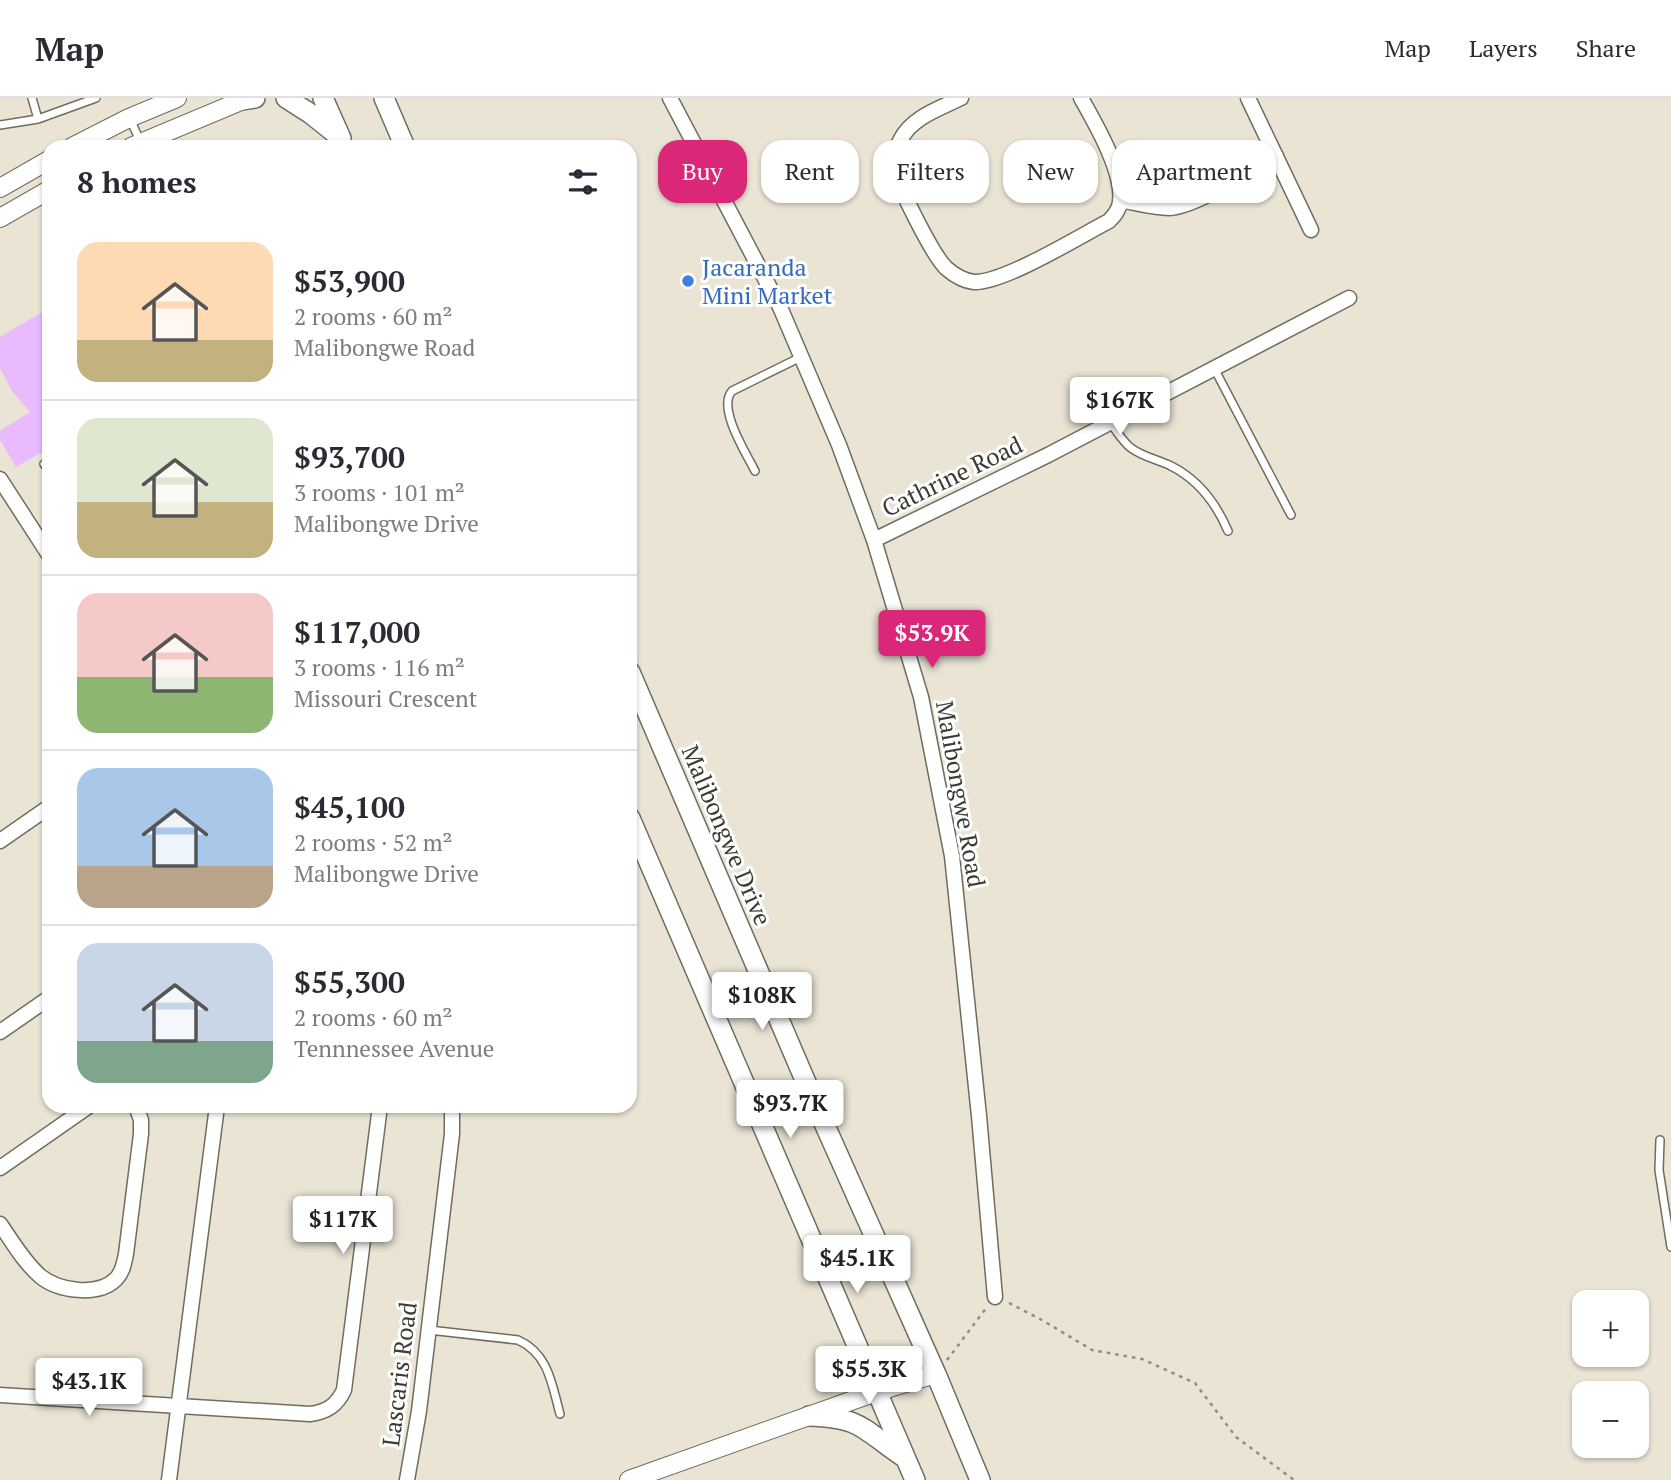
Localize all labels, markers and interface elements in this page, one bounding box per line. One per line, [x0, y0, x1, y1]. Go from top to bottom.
text: Map [35, 27, 104, 70]
text: Map [1384, 32, 1431, 64]
text: Layers [1469, 32, 1538, 64]
text: Share [1576, 32, 1636, 64]
chip: Buy [658, 140, 747, 203]
chip: Rent [761, 140, 859, 203]
chip: Filters [873, 140, 989, 203]
chip: New [1003, 140, 1098, 203]
chip: Apartment [1112, 140, 1276, 203]
text: 8 homes [77, 162, 196, 202]
icon: filters [564, 163, 602, 201]
place label: Jacaranda Mini Market [702, 251, 833, 311]
text: $53,900 [294, 261, 405, 301]
icon: home [133, 270, 217, 354]
marker: Jacaranda Mini Market [680, 273, 696, 289]
text: 2 rooms · 60 m² [294, 301, 453, 332]
text: Malibongwe Road [294, 332, 475, 363]
pin: $167K [1071, 378, 1169, 437]
text: $167K [1086, 384, 1154, 415]
street label: Cathrine Road [876, 428, 1028, 524]
text: $93,700 [294, 437, 405, 477]
icon: home [133, 446, 217, 530]
text: 3 rooms · 101 m² [294, 477, 465, 508]
text: Malibongwe Drive [294, 508, 479, 539]
pin: $53.9K [875, 610, 989, 670]
text: $117,000 [294, 612, 420, 652]
text: $53.9K [894, 617, 970, 648]
icon: home [133, 621, 217, 705]
text: 3 rooms · 116 m² [294, 652, 465, 683]
text: Missouri Crescent [294, 683, 477, 714]
street label: Malibongwe Road [929, 698, 993, 890]
street label: Malibongwe Drive [675, 740, 779, 930]
text: $45,100 [294, 787, 405, 827]
icon: home [133, 796, 217, 880]
text: 2 rooms · 52 m² [294, 827, 453, 858]
text: Malibongwe Drive [294, 858, 479, 889]
text: $55,300 [294, 962, 405, 1002]
icon: home [133, 971, 217, 1055]
pin: $108K [713, 972, 811, 1032]
text: $108K [728, 979, 796, 1010]
text: 2 rooms · 60 m² [294, 1002, 453, 1033]
text: Tennnessee Avenue [294, 1033, 494, 1064]
pin: $93.7K [733, 1080, 847, 1140]
text: $93.7K [752, 1087, 828, 1118]
pin: $117K [294, 1196, 392, 1256]
text: $117K [309, 1203, 377, 1234]
pin: $45.1K [800, 1236, 914, 1295]
text: $45.1K [819, 1242, 895, 1273]
map controls [1572, 1290, 1649, 1458]
button: + [1572, 1290, 1649, 1367]
street label: Lascaris Road [374, 1300, 424, 1448]
pin: $55.3K [812, 1346, 926, 1406]
text: $55.3K [831, 1353, 907, 1384]
pin: $43.1K [32, 1358, 146, 1418]
text: $43.1K [51, 1365, 127, 1396]
button: − [1572, 1381, 1649, 1458]

